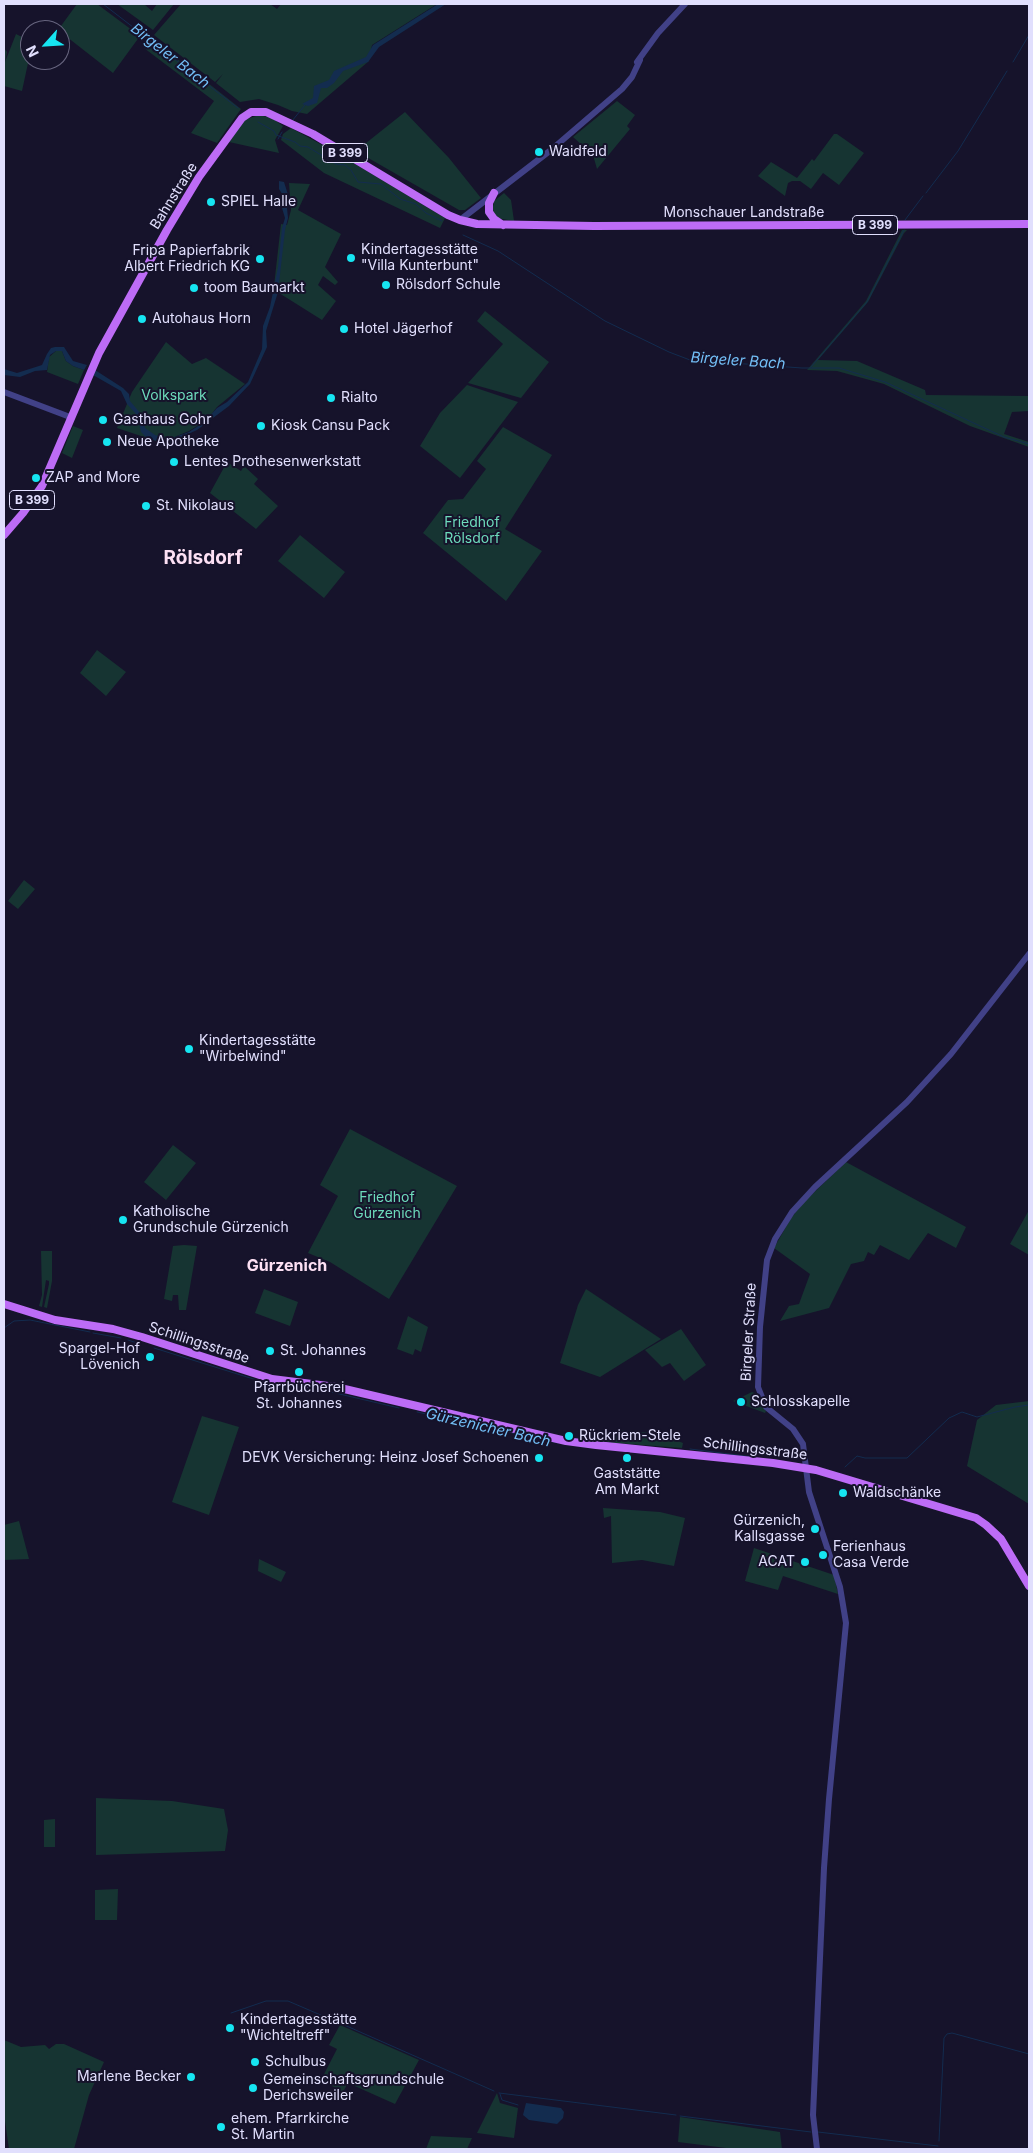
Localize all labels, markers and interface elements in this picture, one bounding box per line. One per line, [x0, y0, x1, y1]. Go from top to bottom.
north arrow [20, 20, 70, 70]
water label: Birgeler Bach [127, 20, 213, 92]
text: N [22, 43, 42, 60]
road number: B 399 [322, 144, 368, 162]
place label: Waidfeld [549, 144, 607, 160]
marker: Waidfeld [533, 146, 545, 158]
street label: Bahnstraße [147, 160, 201, 232]
place label: SPIEL Halle [221, 194, 296, 210]
marker: SPIEL Halle [205, 196, 217, 208]
street label: Monschauer Landstraße [664, 205, 824, 221]
road number: B 399 [852, 216, 898, 234]
place label: Kindertagesstätte "Villa Kunterbunt" [361, 242, 479, 274]
place label: Fripa Papierfabrik Albert Friedrich KG [124, 243, 250, 276]
marker: Kindertagesstätte "Villa Kunterbunt" [345, 252, 357, 264]
marker: Fripa Papierfabrik Albert Friedrich KG [254, 253, 266, 265]
place label: Rölsdorf Schule [396, 277, 501, 293]
marker: Rölsdorf Schule [380, 279, 392, 291]
place label: toom Baumarkt [204, 280, 305, 296]
marker: toom Baumarkt [188, 282, 200, 294]
place label: Autohaus Horn [152, 311, 251, 327]
marker: Autohaus Horn [136, 313, 148, 325]
place label: Hotel Jägerhof [354, 321, 453, 337]
marker: Hotel Jägerhof [338, 323, 350, 335]
water label: Birgeler Bach [690, 349, 786, 373]
park label: Volkspark [141, 388, 207, 404]
place label: Rialto [341, 390, 378, 406]
marker: Rialto [325, 392, 337, 404]
place label: Gasthaus Gohr [113, 412, 211, 428]
marker: Gasthaus Gohr [97, 414, 109, 426]
place label: Kiosk Cansu Pack [271, 418, 390, 434]
marker: Kiosk Cansu Pack [255, 420, 267, 432]
place label: Neue Apotheke [117, 434, 219, 450]
marker: Neue Apotheke [101, 436, 113, 448]
place label: Lentes Prothesenwerkstatt [184, 454, 361, 470]
marker: Lentes Prothesenwerkstatt [168, 456, 180, 468]
place label: ZAP and More [46, 470, 140, 486]
marker: ZAP and More [30, 472, 42, 484]
road number: B 399 [10, 490, 54, 510]
place label: St. Nikolaus [156, 498, 234, 514]
marker: St. Nikolaus [140, 500, 152, 512]
park label: Friedhof Rölsdorf [444, 515, 500, 548]
district label: Rölsdorf [164, 547, 242, 569]
place label: Kindertagesstätte "Wirbelwind" [199, 1033, 316, 1066]
marker: Kindertagesstätte "Wirbelwind" [183, 1043, 195, 1055]
park label: Friedhof Gürzenich [353, 1190, 421, 1222]
place label: Katholische Grundschule Gürzenich [133, 1204, 289, 1236]
marker: Katholische Grundschule Gürzenich [117, 1214, 129, 1226]
district label: Gürzenich [247, 1256, 327, 1276]
street label: Birgeler Straße [738, 1282, 760, 1382]
street label: Schillingsstraße [146, 1319, 252, 1367]
place label: Spargel-Hof Lövenich [59, 1341, 140, 1374]
place label: St. Johannes [280, 1343, 366, 1359]
marker: St. Johannes [264, 1345, 276, 1357]
marker: Spargel-Hof Lövenich [144, 1351, 156, 1363]
marker: Pfarrbücherei St. Johannes [293, 1366, 305, 1378]
place label: Pfarrbücherei St. Johannes [254, 1380, 344, 1412]
place label: Schlosskapelle [751, 1394, 850, 1410]
marker: Schlosskapelle [735, 1396, 747, 1408]
water label: Gürzenicher Bach [424, 1405, 552, 1451]
place label: Rückriem-Stele [579, 1428, 681, 1444]
marker: Rückriem-Stele [563, 1430, 575, 1442]
street label: Schillingsstraße [702, 1434, 808, 1464]
place label: DEVK Versicherung: Heinz Josef Schoenen [242, 1450, 529, 1466]
marker: DEVK Versicherung: Heinz Josef Schoenen [533, 1452, 545, 1464]
marker: Gaststätte Am Markt [621, 1452, 633, 1464]
place label: Gaststätte Am Markt [594, 1466, 660, 1498]
place label: Waldschänke [853, 1485, 941, 1501]
marker: Waldschänke [837, 1487, 849, 1499]
place label: Gürzenich, Kallsgasse [733, 1513, 805, 1545]
marker: Gürzenich, Kallsgasse [809, 1523, 821, 1535]
place label: Ferienhaus Casa Verde [833, 1539, 909, 1571]
marker: Ferienhaus Casa Verde [817, 1549, 829, 1561]
place label: ACAT [758, 1554, 795, 1570]
marker: ACAT [799, 1556, 811, 1568]
place label: Kindertagesstätte "Wichteltreff" [240, 2012, 357, 2044]
marker: Kindertagesstätte "Wichteltreff" [224, 2022, 236, 2034]
place label: Schulbus [265, 2054, 326, 2070]
marker: Schulbus [249, 2056, 261, 2068]
place label: Marlene Becker [77, 2069, 181, 2085]
marker: Marlene Becker [185, 2071, 197, 2083]
place label: Gemeinschaftsgrundschule Derichsweiler [263, 2072, 444, 2104]
marker: Gemeinschaftsgrundschule Derichsweiler [247, 2082, 259, 2094]
place label: ehem. Pfarrkirche St. Martin [231, 2111, 349, 2144]
marker: ehem. Pfarrkirche St. Martin [215, 2121, 227, 2133]

